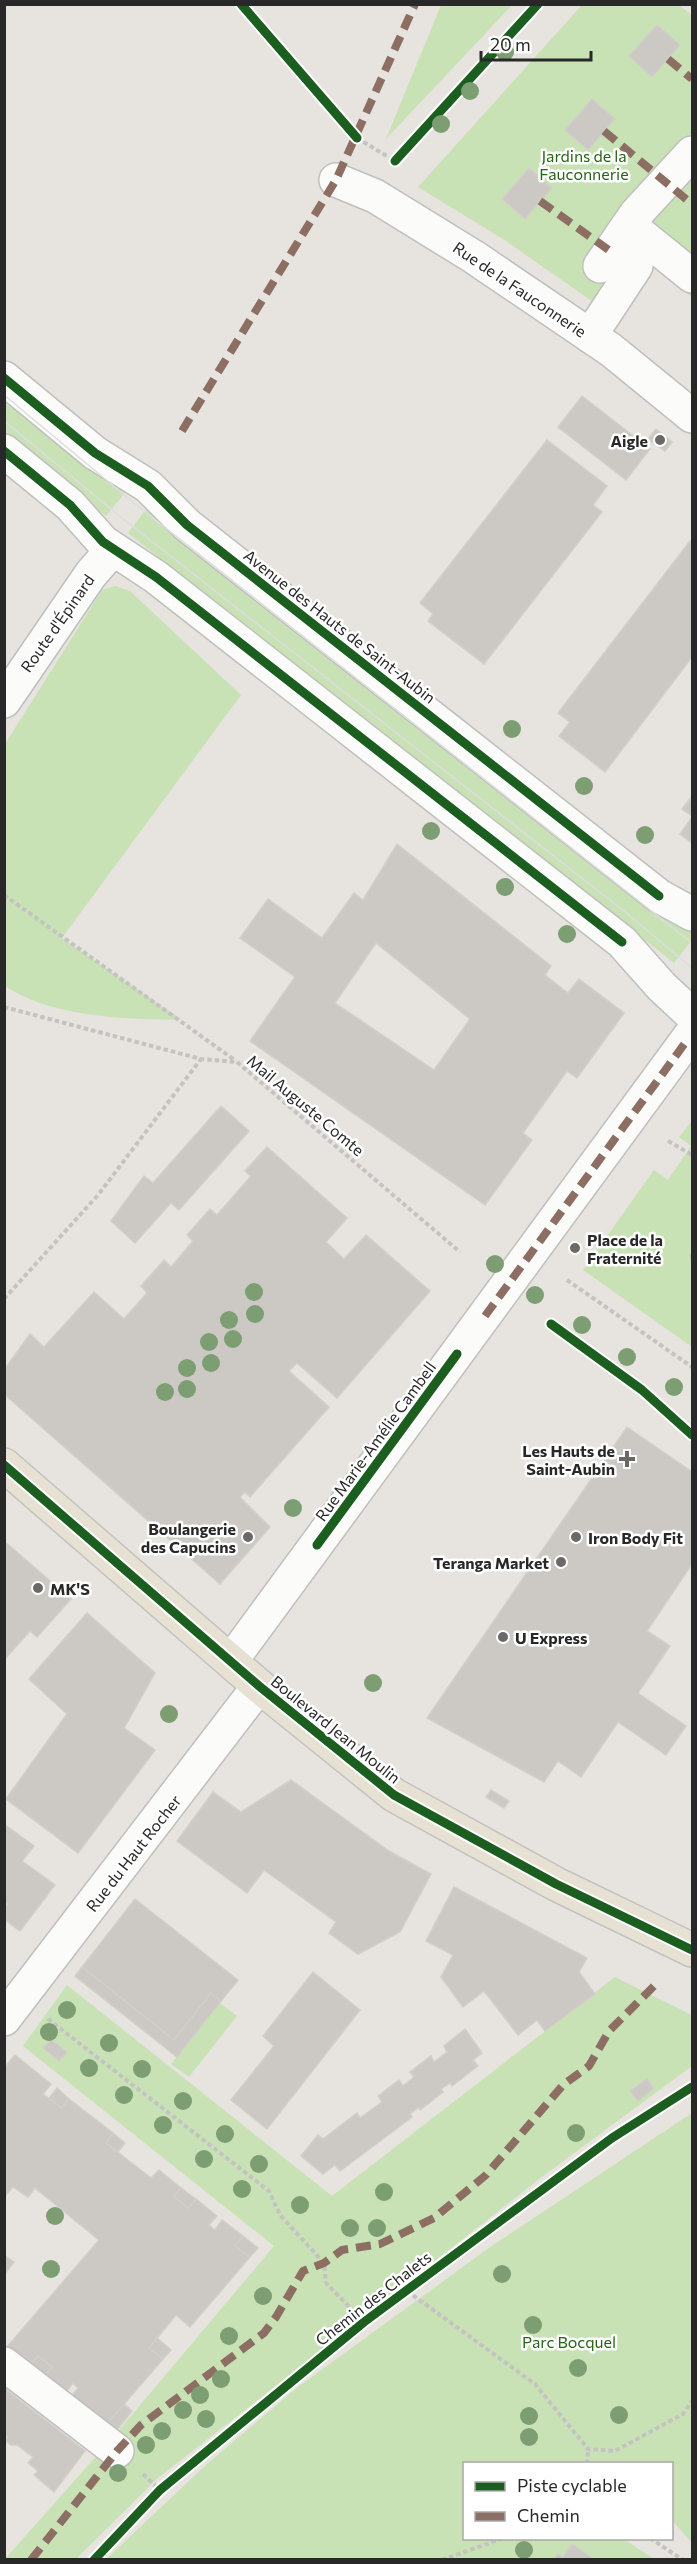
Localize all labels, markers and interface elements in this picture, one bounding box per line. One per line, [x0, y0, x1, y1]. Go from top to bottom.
scale bar [481, 24, 590, 62]
text: 20 m [490, 33, 531, 55]
park label: Jardins de la Fauconnerie [539, 146, 629, 183]
street label: Rue de la Fauconnerie [450, 237, 590, 341]
place label: Aigle [610, 431, 648, 450]
marker: Aigle [653, 433, 667, 447]
street label: Avenue des Hauts de Saint-Aubin [240, 545, 440, 707]
street label: Route d'Épinard [16, 570, 98, 676]
street label: Mail Auguste Comte [244, 1051, 368, 1159]
place label: Place de la Fraternité [587, 1230, 663, 1267]
marker: Place de la Fraternité [568, 1241, 582, 1255]
street label: Rue Marie-Amélie Cambell [311, 1358, 439, 1524]
place label: Les Hauts de Saint-Aubin [522, 1441, 615, 1478]
marker: Les Hauts de Saint-Aubin [620, 1452, 634, 1466]
place label: Boulangerie des Capucins [141, 1519, 236, 1556]
place label: Iron Body Fit [588, 1528, 683, 1547]
marker: Boulangerie des Capucins [241, 1530, 255, 1544]
marker: Iron Body Fit [569, 1530, 583, 1544]
place label: Teranga Market [433, 1553, 549, 1572]
marker: Teranga Market [554, 1555, 568, 1569]
place label: MK'S [50, 1579, 90, 1598]
marker: MK'S [31, 1581, 45, 1595]
place label: U Express [515, 1628, 587, 1647]
marker: U Express [496, 1630, 510, 1644]
street label: Boulevard Jean Moulin [268, 1671, 404, 1787]
street label: Rue du Haut Rocher [82, 1790, 185, 1915]
street label: Chemin des Chalets [311, 2247, 435, 2349]
park label: Parc Bocquel [522, 2332, 616, 2351]
legend [463, 2462, 673, 2540]
text: Piste cyclable [517, 2474, 627, 2496]
text: Chemin [517, 2504, 580, 2526]

